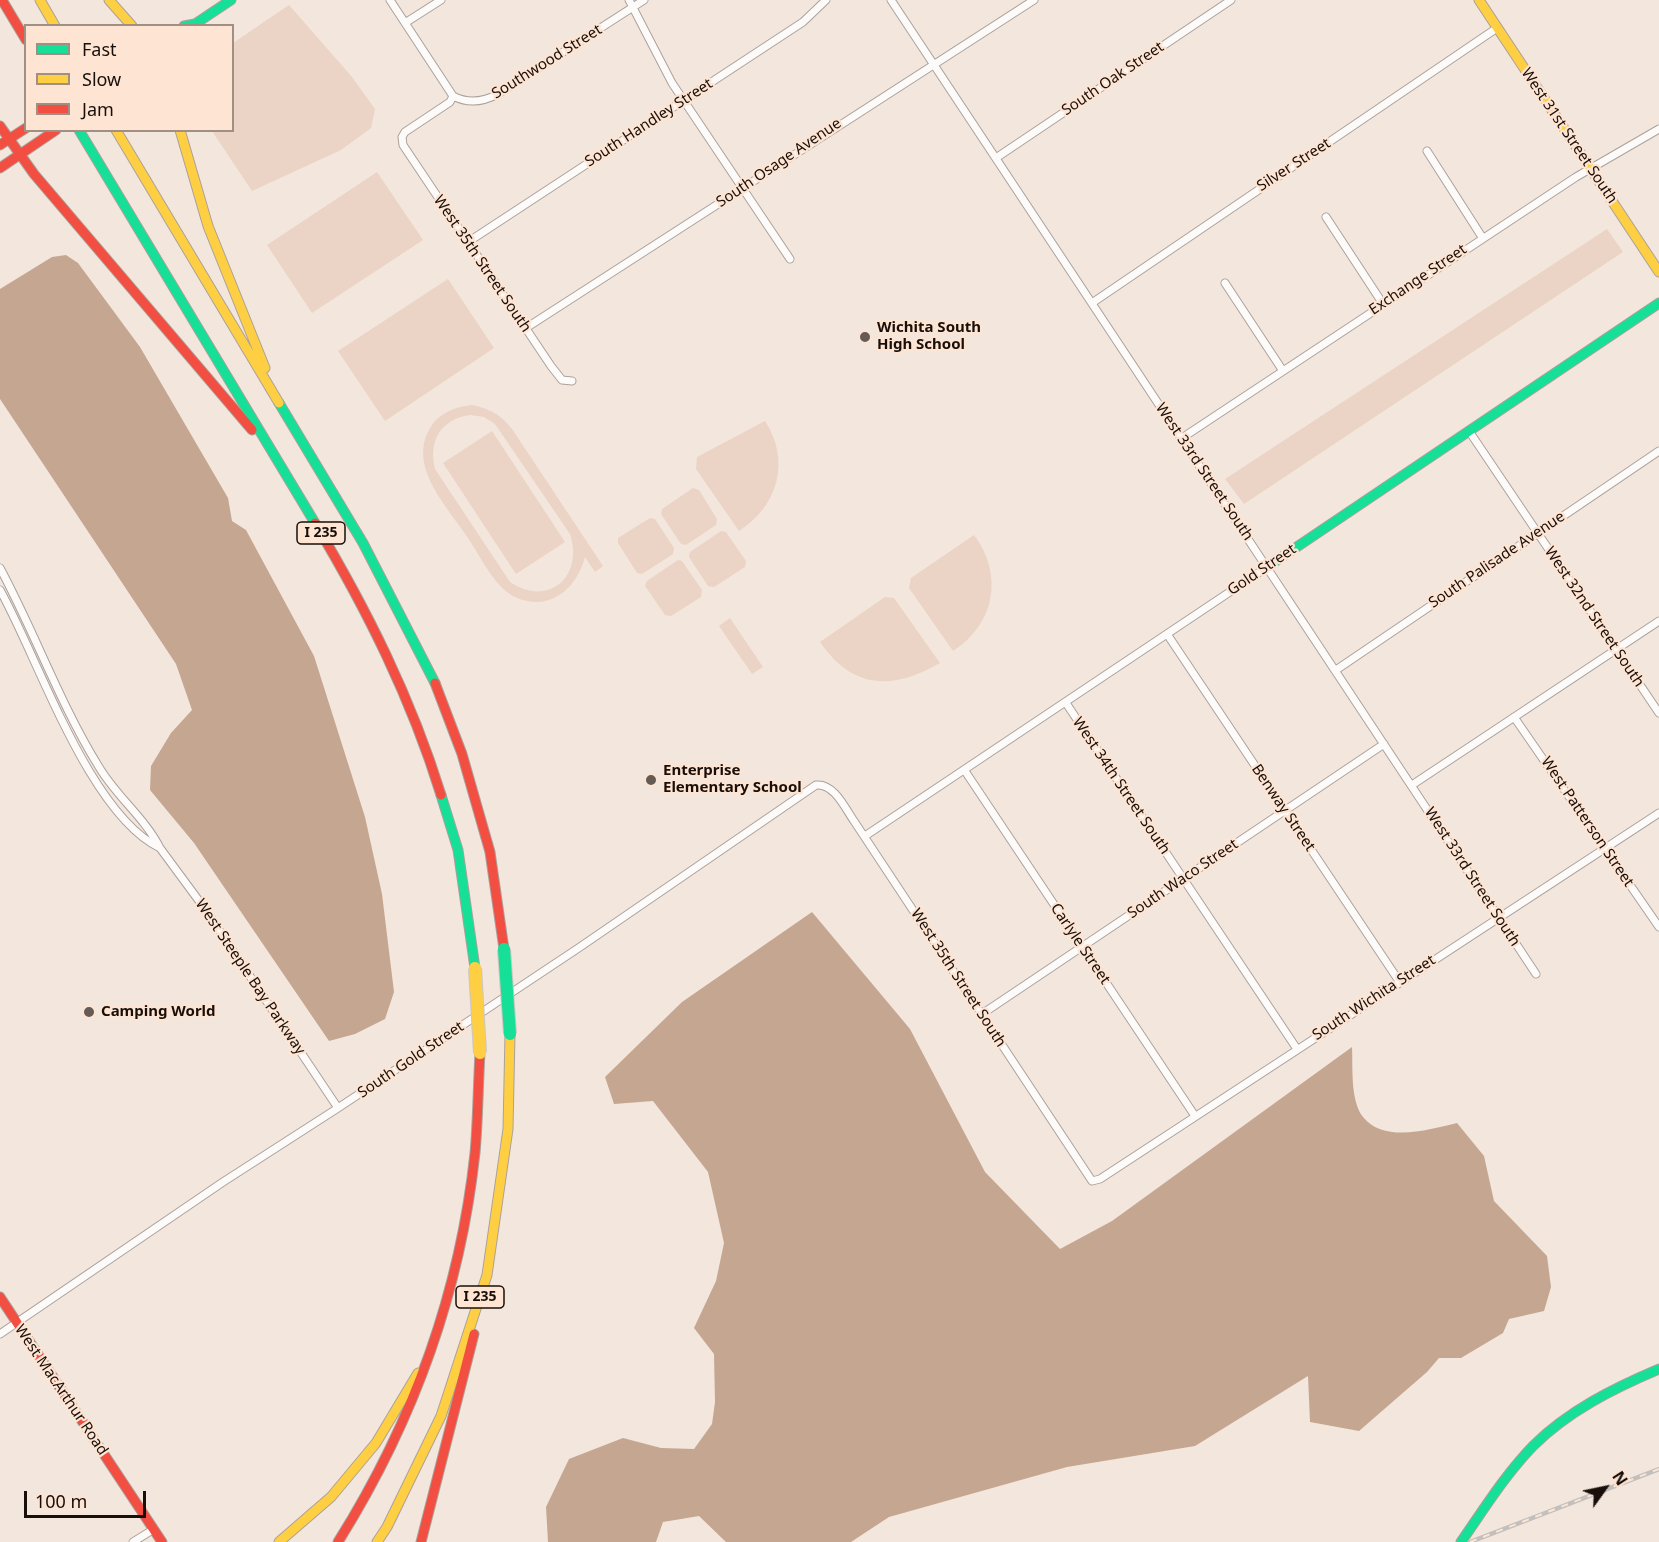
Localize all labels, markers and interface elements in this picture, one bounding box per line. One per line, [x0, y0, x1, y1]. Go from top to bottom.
street label: Southwood Street [489, 21, 605, 103]
legend [24, 24, 234, 132]
text: Fast [82, 37, 117, 61]
street label: South Oak Street [1059, 38, 1167, 120]
street label: West 31st Street South [1517, 65, 1621, 207]
text: Slow [82, 67, 121, 91]
street label: South Handley Street [582, 75, 716, 171]
text: Jam [82, 97, 114, 121]
street label: South Osage Avenue [713, 115, 845, 211]
street label: Silver Street [1254, 135, 1334, 195]
street label: West 35th Street South [429, 192, 535, 336]
street label: Exchange Street [1366, 241, 1470, 319]
place label: Wichita South High School [877, 319, 981, 354]
marker: Wichita South High School [858, 330, 872, 344]
street label: West 33rd Street South [1151, 400, 1257, 544]
street label: South Palisade Avenue [1426, 508, 1568, 612]
road number: I 235 [297, 522, 345, 544]
street label: Gold Street [1224, 540, 1300, 600]
street label: West 32nd Street South [1540, 543, 1648, 691]
street label: West 34th Street South [1068, 714, 1174, 858]
street label: West Patterson Street [1537, 754, 1637, 890]
street label: Benway Street [1247, 761, 1319, 855]
place label: Enterprise Elementary School [663, 762, 802, 797]
marker: Enterprise Elementary School [644, 773, 658, 787]
street label: West 33rd Street South [1420, 804, 1524, 950]
street label: South Waco Street [1124, 835, 1242, 923]
street label: West Steeple Bay Parkway [191, 896, 309, 1058]
street label: Carlyle Street [1046, 900, 1114, 988]
street label: West 35th Street South [906, 905, 1010, 1051]
street label: South Wichita Street [1309, 952, 1439, 1044]
place label: Camping World [101, 1003, 216, 1021]
marker: Camping World [82, 1005, 96, 1019]
street label: South Gold Street [355, 1018, 467, 1102]
road number: I 235 [456, 1286, 504, 1308]
street label: West MacArthur Road [11, 1321, 111, 1459]
north arrow [1575, 1458, 1635, 1518]
text: N [1607, 1467, 1633, 1490]
scale bar [27, 1479, 148, 1517]
text: 100 m [35, 1489, 87, 1513]

